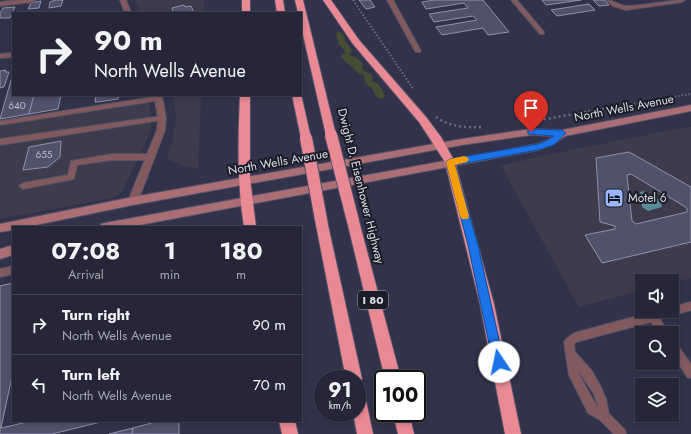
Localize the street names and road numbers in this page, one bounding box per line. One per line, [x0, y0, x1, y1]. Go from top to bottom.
street label: North Wells Avenue [573, 90, 675, 126]
street label: Dwight D. Eisenhower Highway [333, 106, 389, 266]
street label: North Wells Avenue [227, 144, 329, 180]
road number: I 80 [358, 291, 388, 309]

